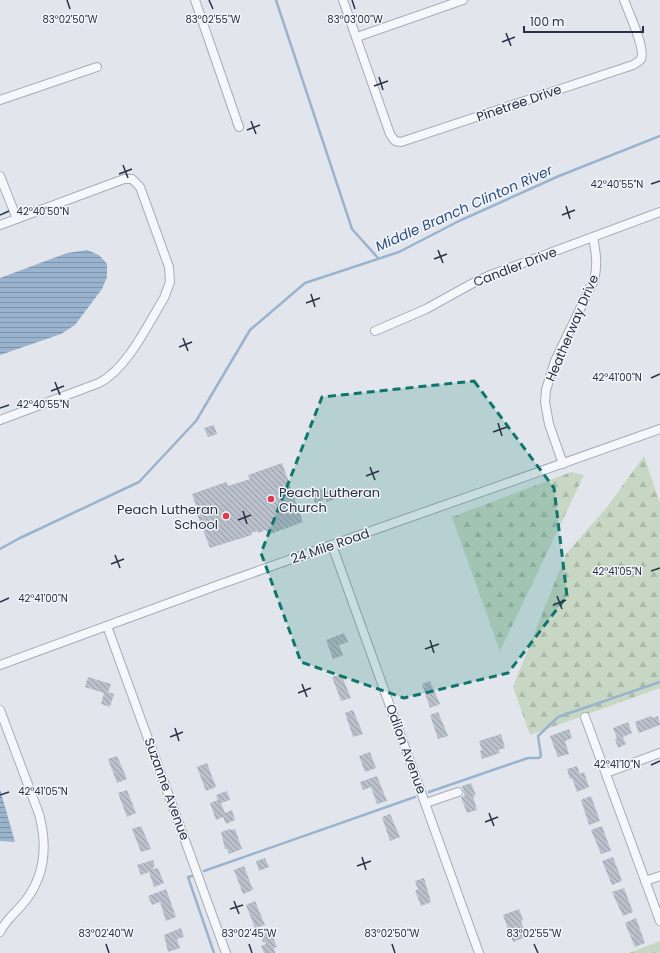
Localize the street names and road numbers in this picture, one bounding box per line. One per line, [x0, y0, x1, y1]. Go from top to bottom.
street label: Pinetree Drive [474, 80, 564, 126]
street label: Candler Drive [470, 242, 560, 292]
street label: Heatherway Drive [541, 272, 603, 384]
street label: 24 Mile Road [288, 524, 372, 568]
street label: Odilon Avenue [381, 701, 431, 797]
street label: Suzanne Avenue [140, 735, 194, 843]

